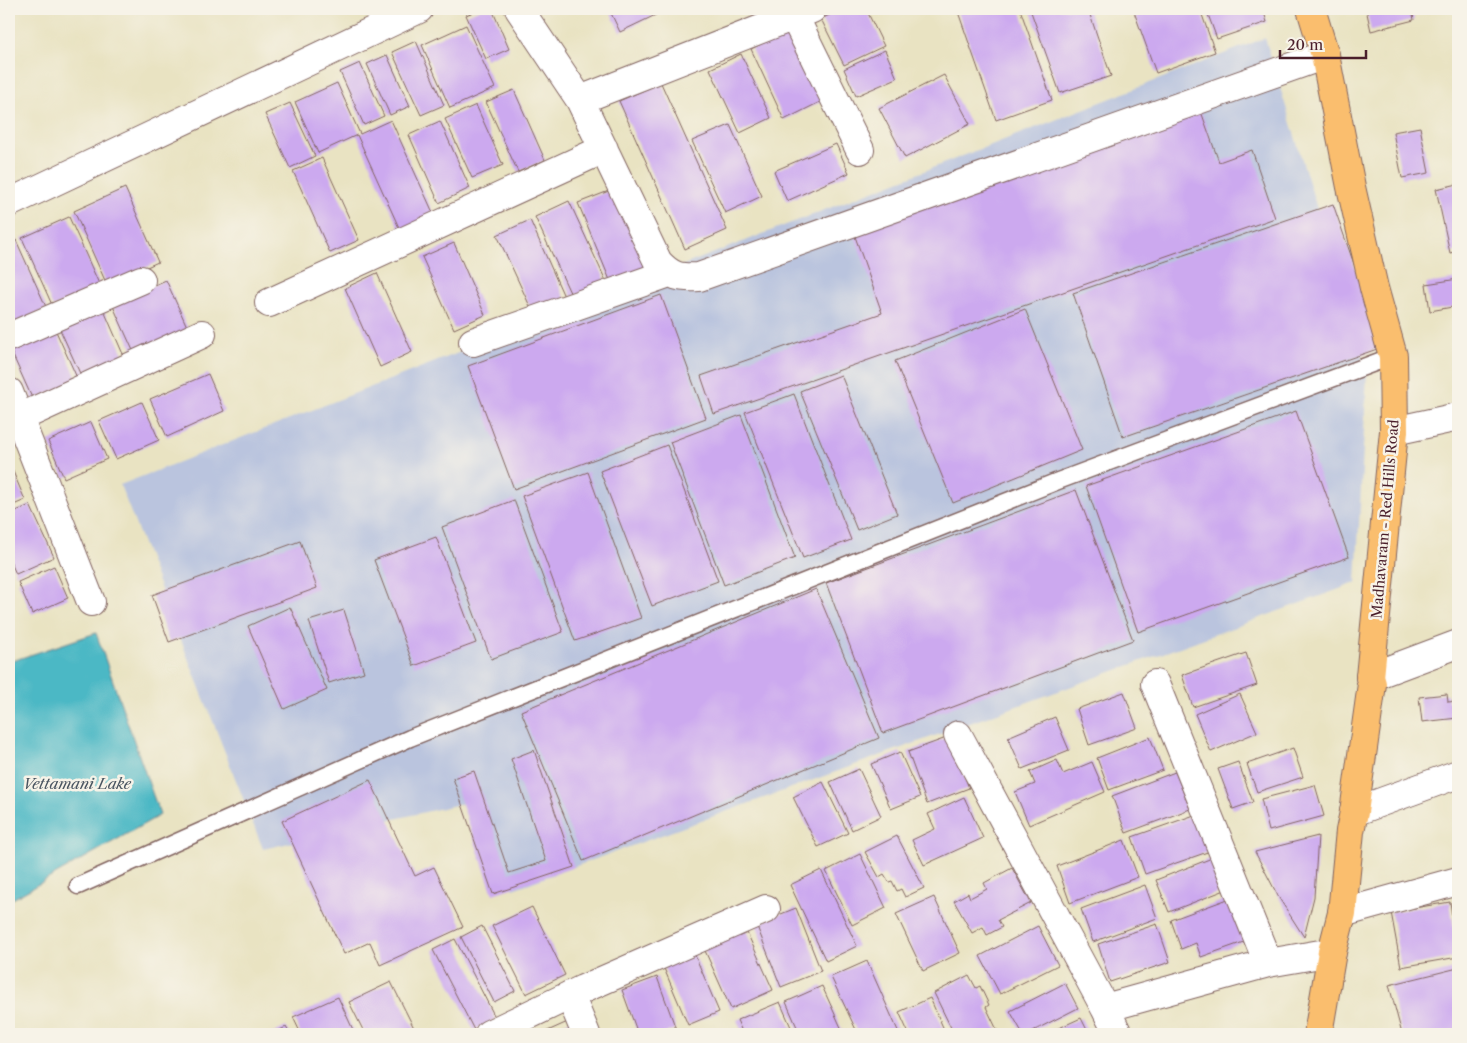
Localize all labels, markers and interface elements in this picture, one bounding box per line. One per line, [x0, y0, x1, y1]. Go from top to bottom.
scale bar [1280, 28, 1366, 60]
text: 20 m [1287, 35, 1323, 54]
street label: Madhavaram - Red Hills Road [1367, 418, 1403, 619]
water label: Vettamani Lake [23, 774, 132, 793]

